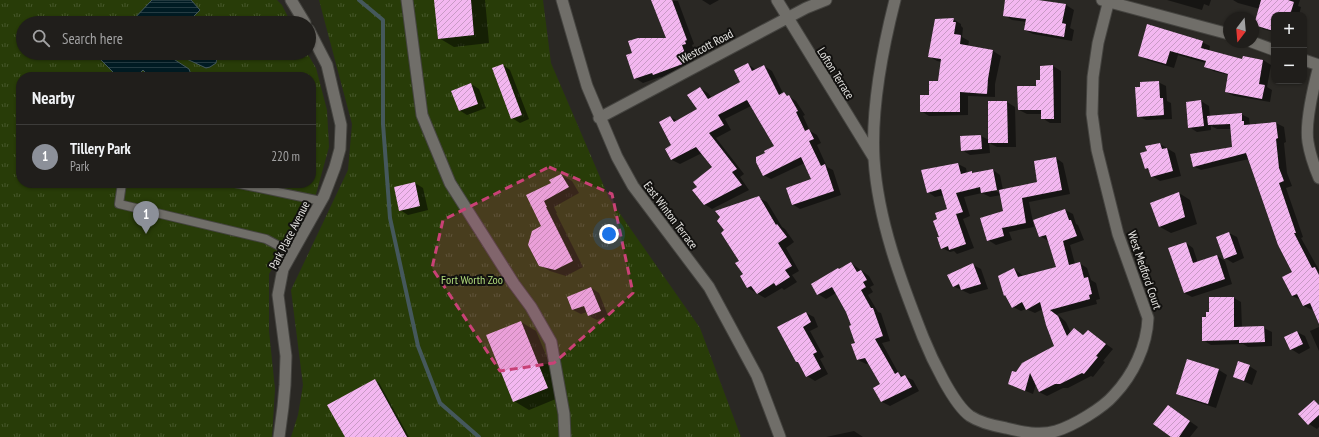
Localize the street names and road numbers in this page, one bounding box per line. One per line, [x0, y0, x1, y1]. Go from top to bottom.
street label: Westcott Road [677, 26, 735, 66]
street label: Lofton Terrace [814, 44, 858, 102]
street label: East Winton Terrace [641, 178, 701, 252]
street label: Park Place Avenue [265, 198, 313, 272]
street label: West Medford Court [1125, 229, 1166, 312]

